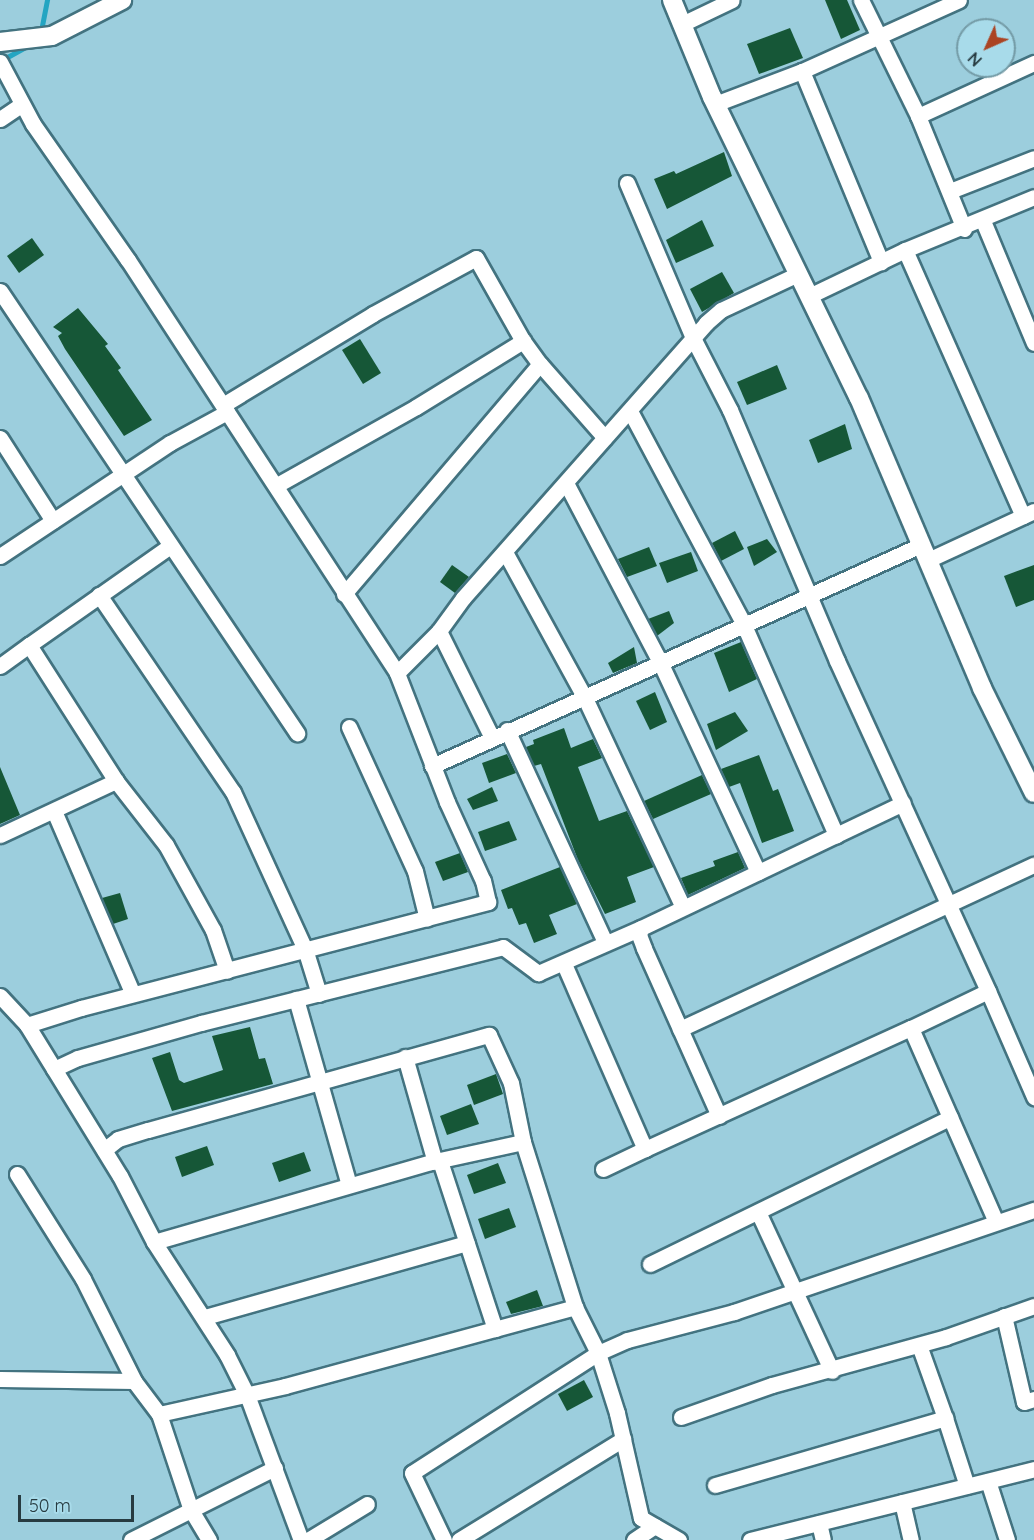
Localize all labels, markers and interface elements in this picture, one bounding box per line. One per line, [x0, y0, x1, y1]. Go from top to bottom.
north arrow [956, 18, 1016, 78]
text: N [963, 48, 986, 71]
scale bar [21, 1483, 136, 1521]
text: 50 m [29, 1494, 71, 1517]

